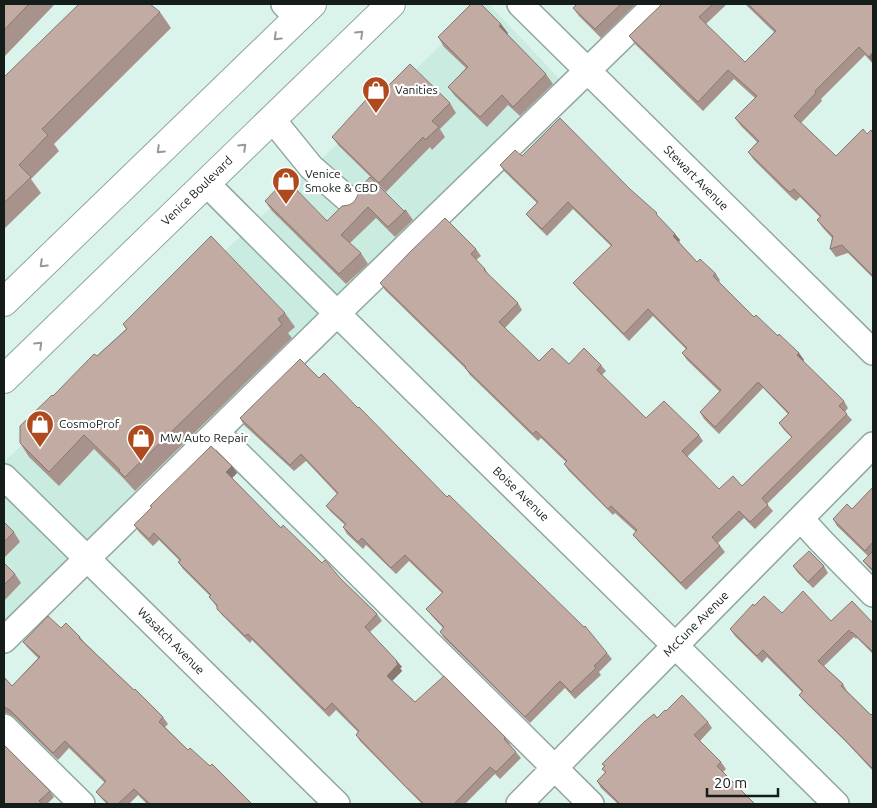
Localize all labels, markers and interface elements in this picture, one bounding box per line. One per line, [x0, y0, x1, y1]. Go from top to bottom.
one-way arrow [355, 31, 364, 40]
one-way arrow [274, 32, 283, 41]
shop icon: Vanities [361, 75, 391, 114]
place label: Vanities [395, 83, 438, 96]
street label: Stewart Avenue [662, 143, 731, 212]
one-way arrow [157, 144, 166, 153]
one-way arrow [238, 144, 247, 153]
street label: Venice Boulevard [159, 154, 235, 228]
shop icon: Venice Smoke & CBD [271, 166, 301, 205]
place label: Venice Smoke & CBD [305, 167, 378, 194]
one-way arrow [40, 258, 49, 267]
one-way arrow [33, 342, 42, 351]
shop icon: CosmoProf [25, 409, 55, 448]
place label: CosmoProf [59, 417, 120, 430]
shop icon: MW Auto Repair [126, 423, 156, 462]
place label: MW Auto Repair [160, 431, 249, 444]
street label: Boise Avenue [491, 464, 552, 524]
street label: McCune Avenue [660, 588, 731, 659]
street label: Wasatch Avenue [135, 605, 207, 677]
scale bar [707, 766, 778, 798]
text: 20 m [714, 774, 747, 791]

